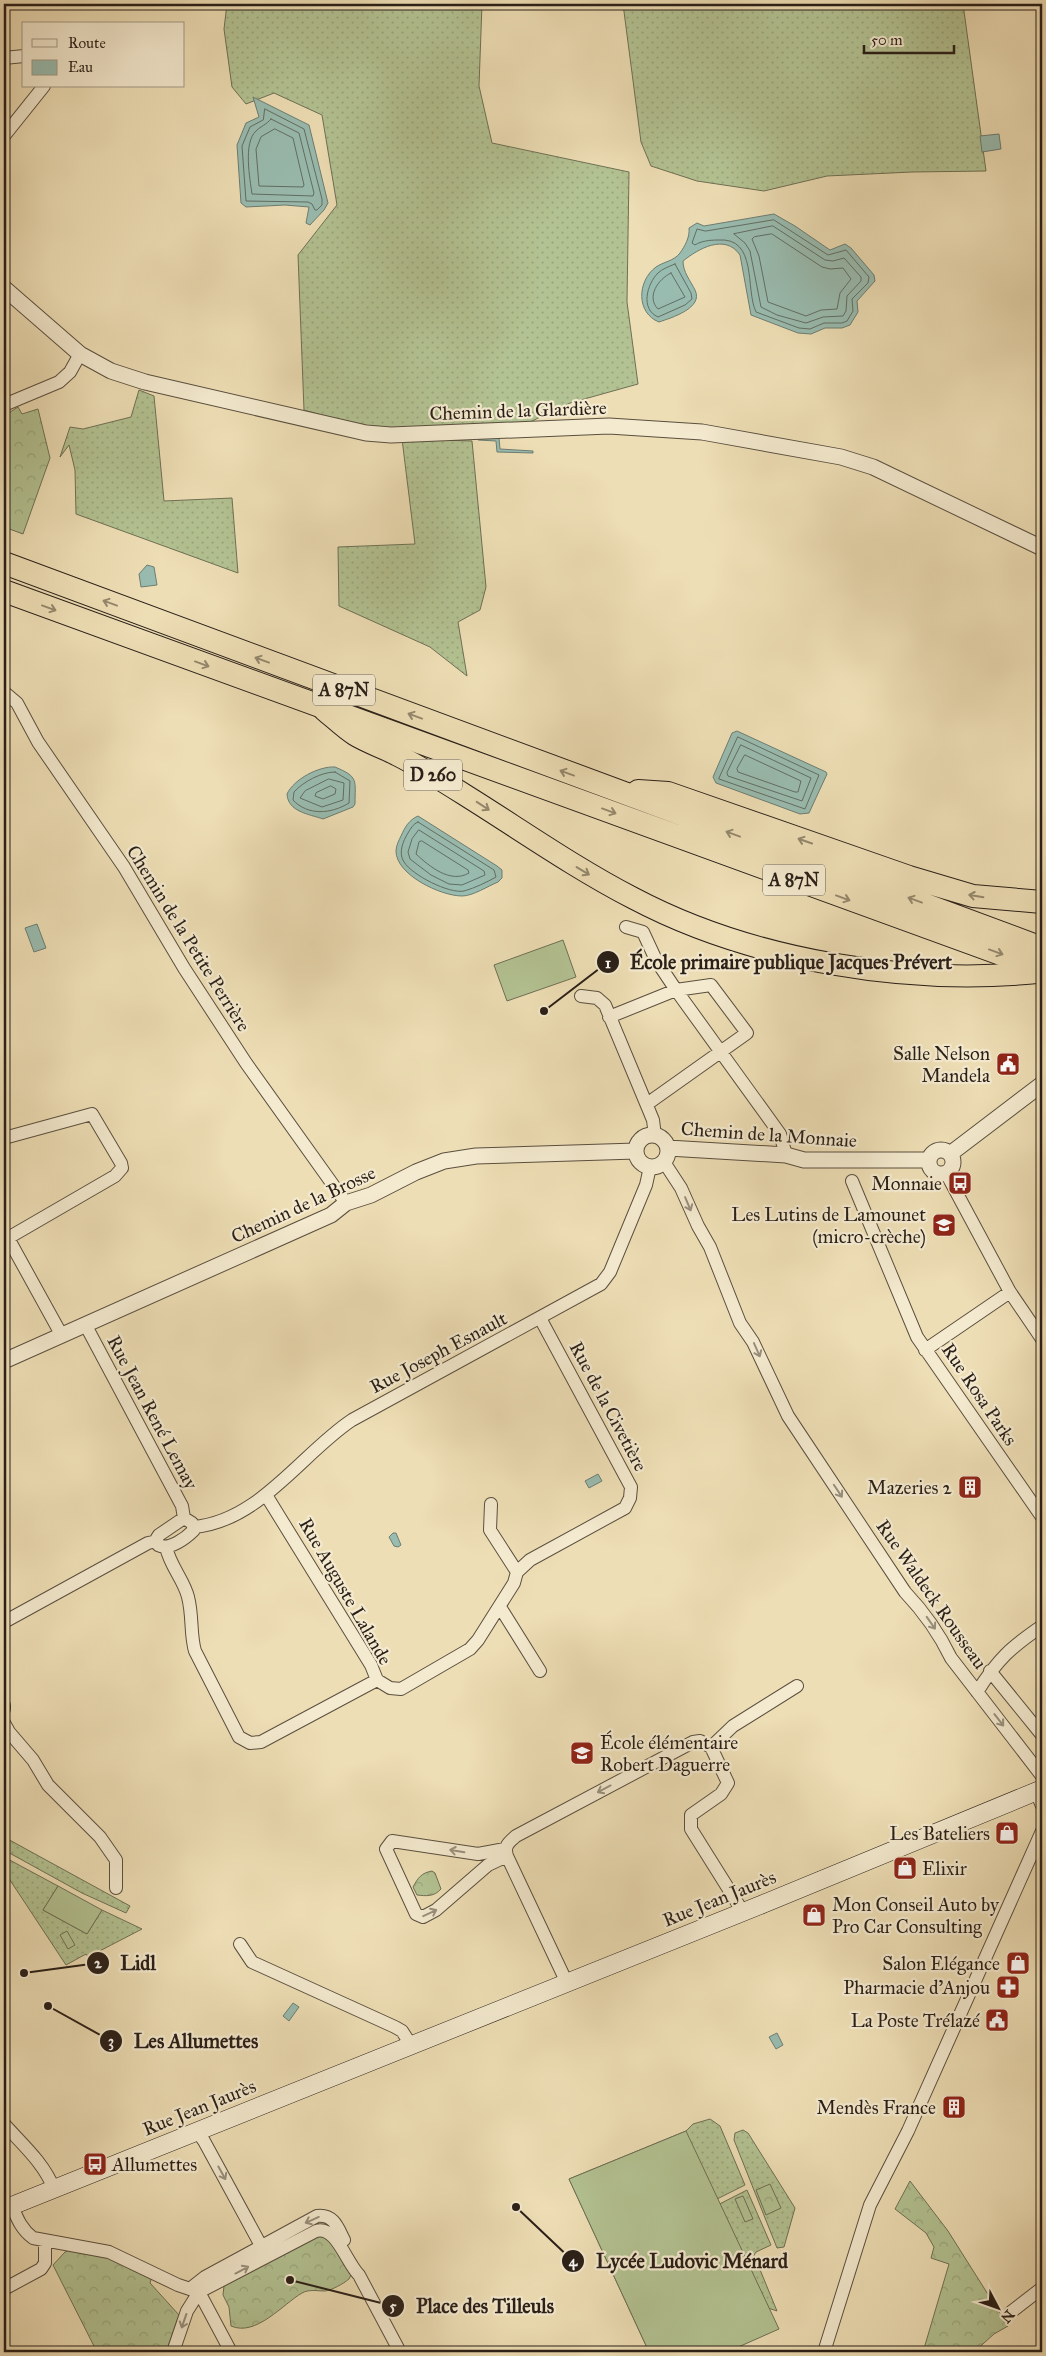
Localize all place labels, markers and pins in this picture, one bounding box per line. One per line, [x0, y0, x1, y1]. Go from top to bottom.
callout: École primaire publique Jacques Prévert [595, 945, 963, 980]
place label: Salle Nelson Mandela [893, 1042, 991, 1087]
public building icon: Salle Nelson Mandela [995, 1051, 1021, 1077]
bus stop icon: Monnaie [947, 1170, 973, 1196]
place label: Monnaie [871, 1172, 942, 1195]
place label: Les Lutins de Lamounet (micro-crèche) [731, 1203, 926, 1249]
school or university icon: Les Lutins de Lamounet (micro-crèche) [931, 1212, 957, 1238]
building icon: Mazeries 2 [957, 1474, 983, 1500]
place label: Mazeries 2 [867, 1476, 953, 1499]
place label: École élémentaire Robert Daguerre [600, 1730, 738, 1777]
school or university icon: École élémentaire Robert Daguerre [569, 1740, 595, 1766]
shop icon: Les Bateliers [994, 1820, 1020, 1846]
place label: Les Bateliers [890, 1822, 990, 1845]
shop icon: Elixir [892, 1855, 918, 1881]
place label: Elixir [922, 1857, 968, 1880]
place label: Mon Conseil Auto by Pro Car Consulting [832, 1893, 1000, 1939]
shop icon: Mon Conseil Auto by Pro Car Consulting [801, 1902, 827, 1928]
callout: Lidl [86, 1945, 166, 1980]
shop icon: Salon Elégance [1005, 1950, 1031, 1976]
place label: Salon Elégance [882, 1952, 1000, 1976]
pharmacy icon: Pharmacie d'Anjou [995, 1974, 1021, 2000]
place label: Pharmacie d'Anjou [843, 1976, 990, 1999]
public building icon: La Poste Trélazé [984, 2007, 1010, 2033]
place label: La Poste Trélazé [851, 2009, 980, 2032]
callout: Les Allumettes [99, 2023, 268, 2058]
building icon: Mendès France [941, 2094, 967, 2120]
place label: Mendès France [817, 2096, 936, 2119]
bus stop icon: Allumettes [82, 2151, 108, 2177]
place label: Allumettes [111, 2153, 197, 2176]
callout: Lycée Ludovic Ménard [561, 2244, 798, 2279]
callout: Place des Tilleuls [381, 2289, 564, 2324]

